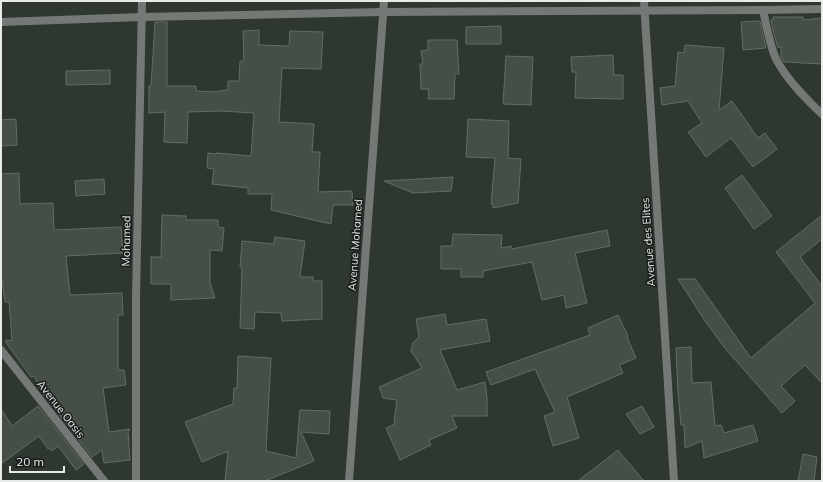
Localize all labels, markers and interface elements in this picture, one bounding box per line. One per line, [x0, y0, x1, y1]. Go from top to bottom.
street label: Avenue des Elites [638, 197, 658, 287]
street label: Avenue Mohamed [345, 199, 365, 291]
street label: Mohamed [119, 215, 133, 267]
street label: Avenue Oasis [34, 377, 88, 441]
scale bar [10, 448, 64, 474]
text: 20 m [16, 454, 44, 469]

